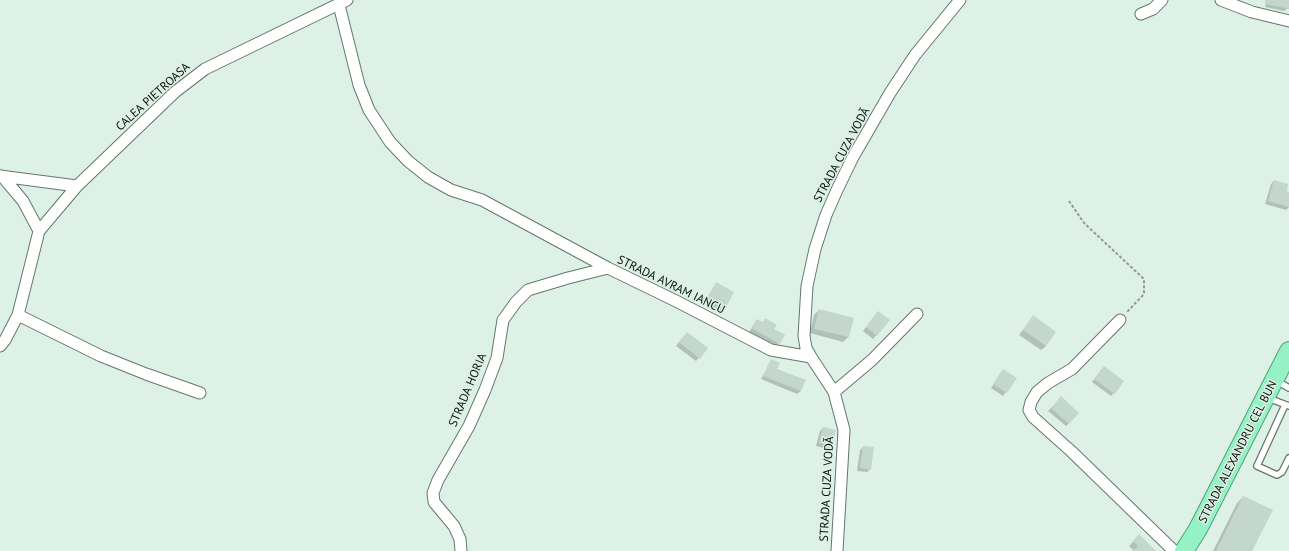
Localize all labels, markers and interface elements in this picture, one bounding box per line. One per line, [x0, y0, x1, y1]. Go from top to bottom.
street label: CALEA PIETROASA [113, 60, 193, 134]
street label: STRADA CUZA VODĂ [811, 105, 873, 205]
street label: STRADA AVRAM IANCU [615, 253, 727, 317]
street label: STRADA HORIA [446, 351, 490, 429]
street label: STRADA ALEXANDRU CEL BUN [1196, 378, 1280, 526]
street label: STRADA CUZA VODĂ [817, 436, 837, 542]

